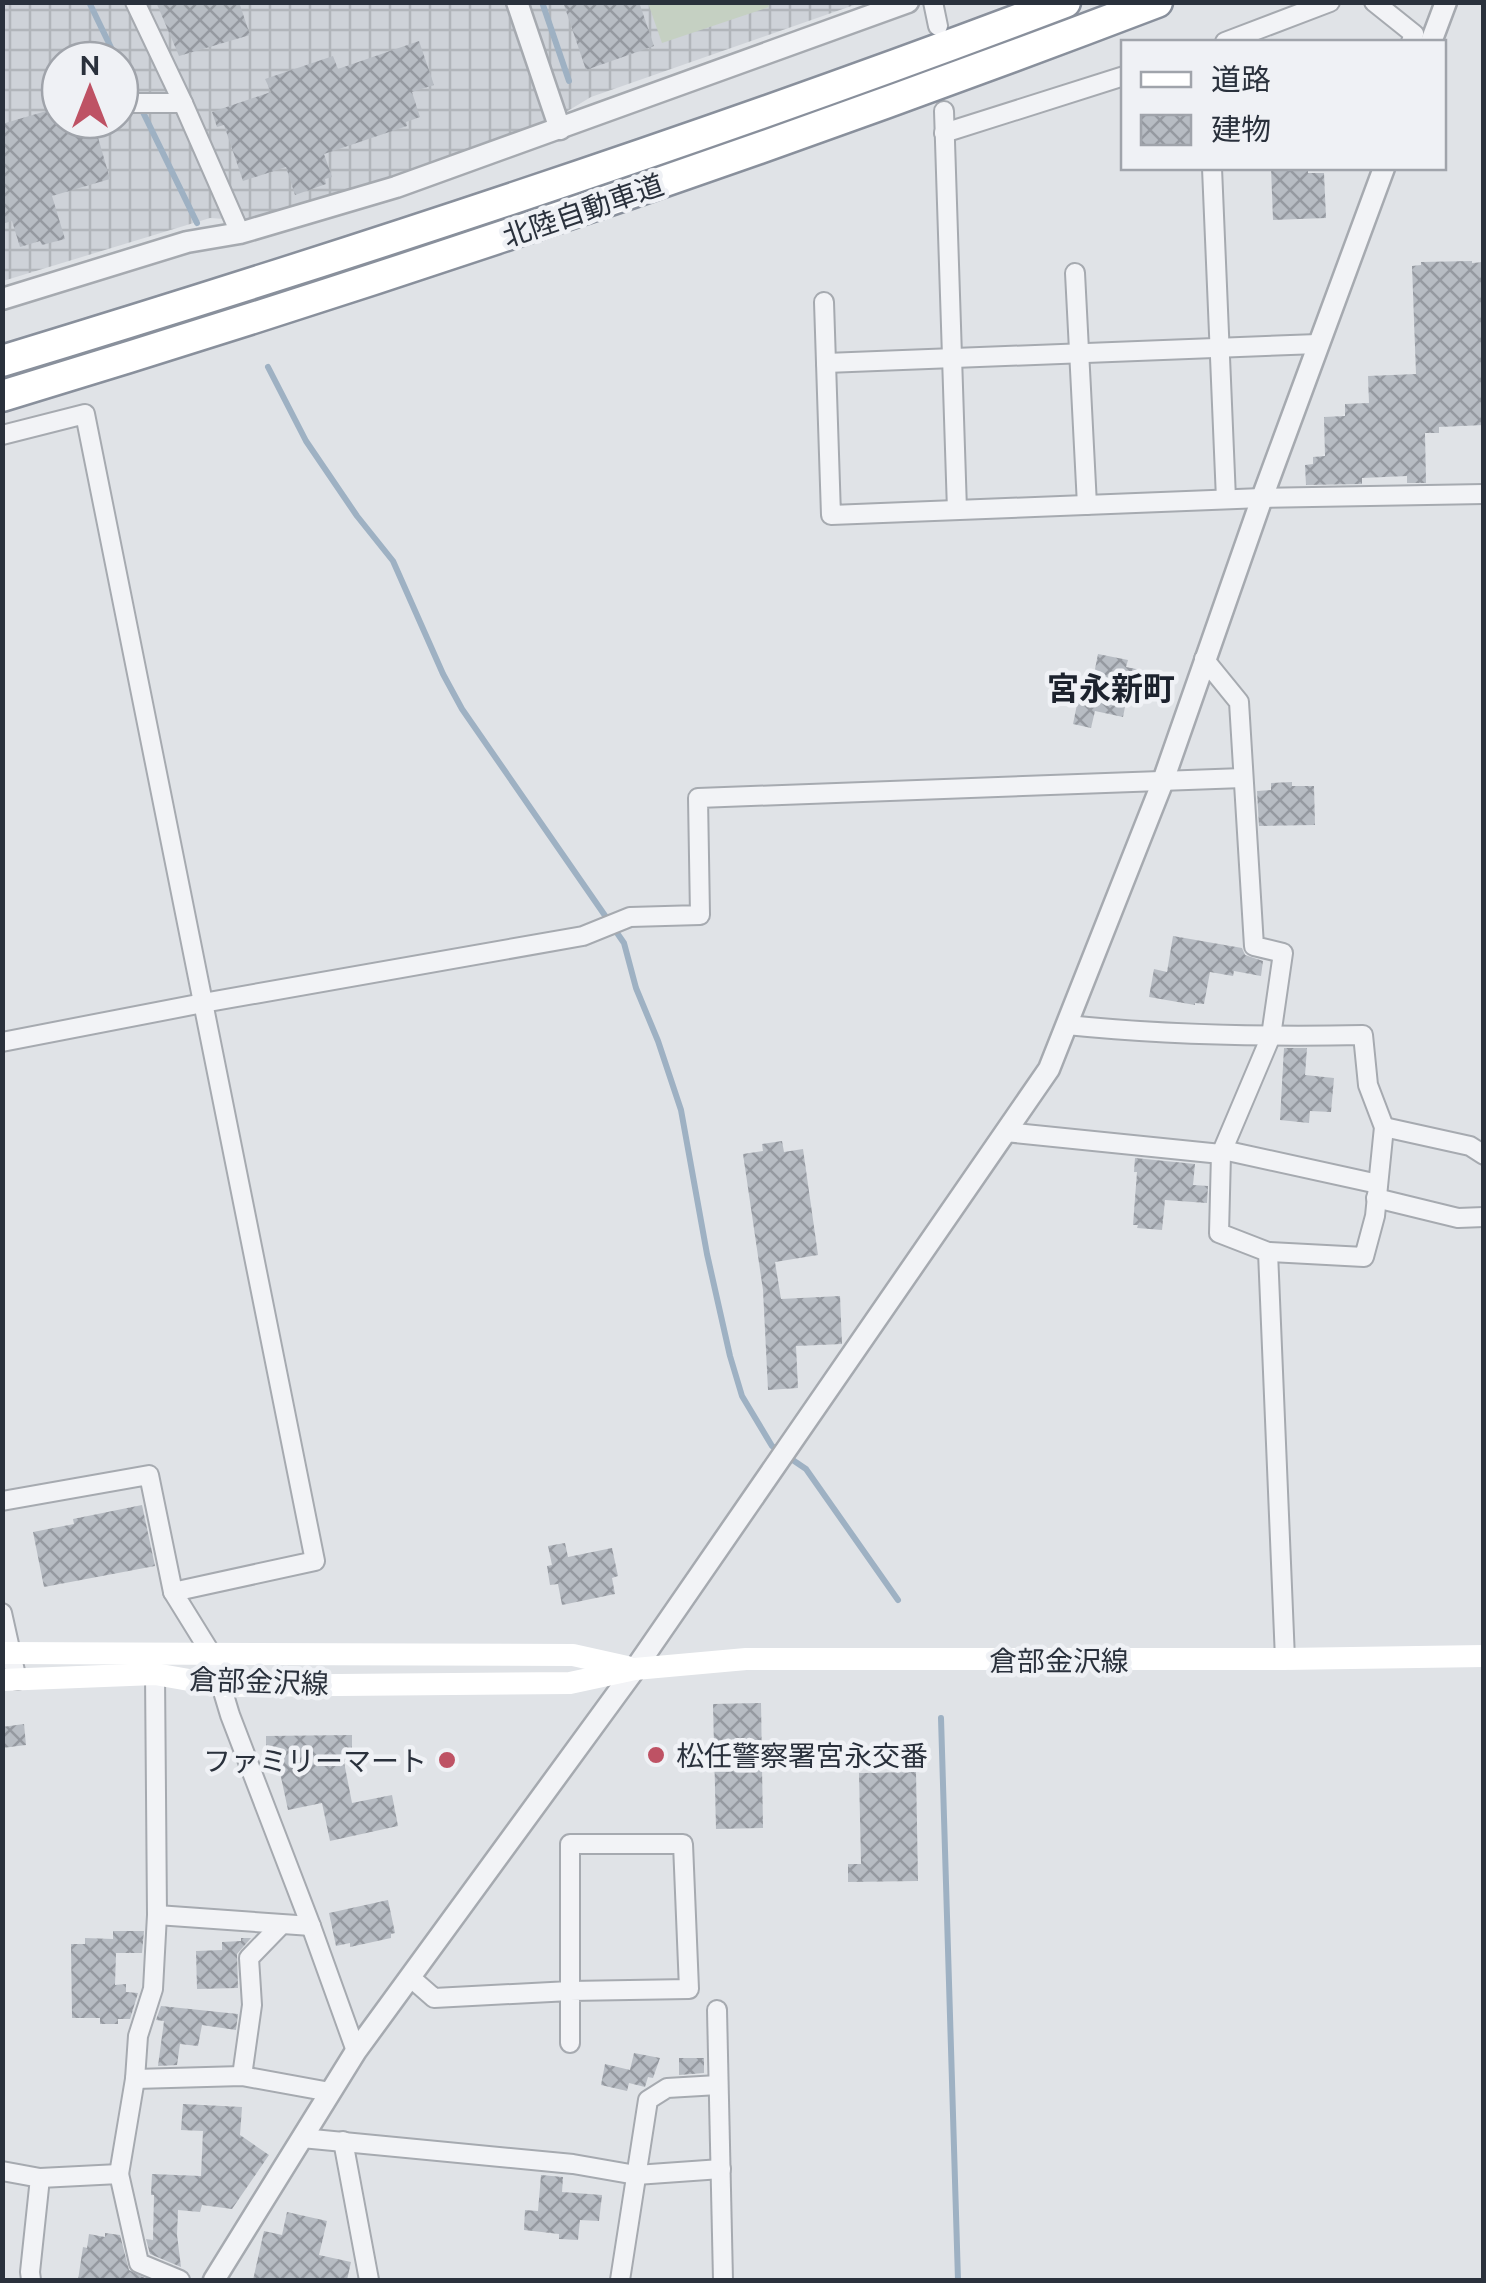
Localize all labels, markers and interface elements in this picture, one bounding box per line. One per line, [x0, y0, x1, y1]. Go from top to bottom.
north arrow [40, 40, 140, 140]
legend [1121, 40, 1446, 170]
text: N [80, 49, 100, 80]
text: 道路 [1211, 62, 1271, 96]
text: 建物 [1211, 112, 1271, 146]
street label: 北陸自動車道 [499, 168, 667, 252]
district label: 宮永新町 [1047, 670, 1175, 706]
street label: 倉部金沢線 [989, 1645, 1129, 1676]
street label: 倉部金沢線 [188, 1663, 330, 1699]
place label: 松任警察署宮永交番 [676, 1740, 928, 1771]
marker: 松任警察署宮永交番 [645, 1744, 667, 1766]
place label: ファミリーマート [203, 1745, 427, 1776]
marker: ファミリーマート [436, 1749, 458, 1771]

